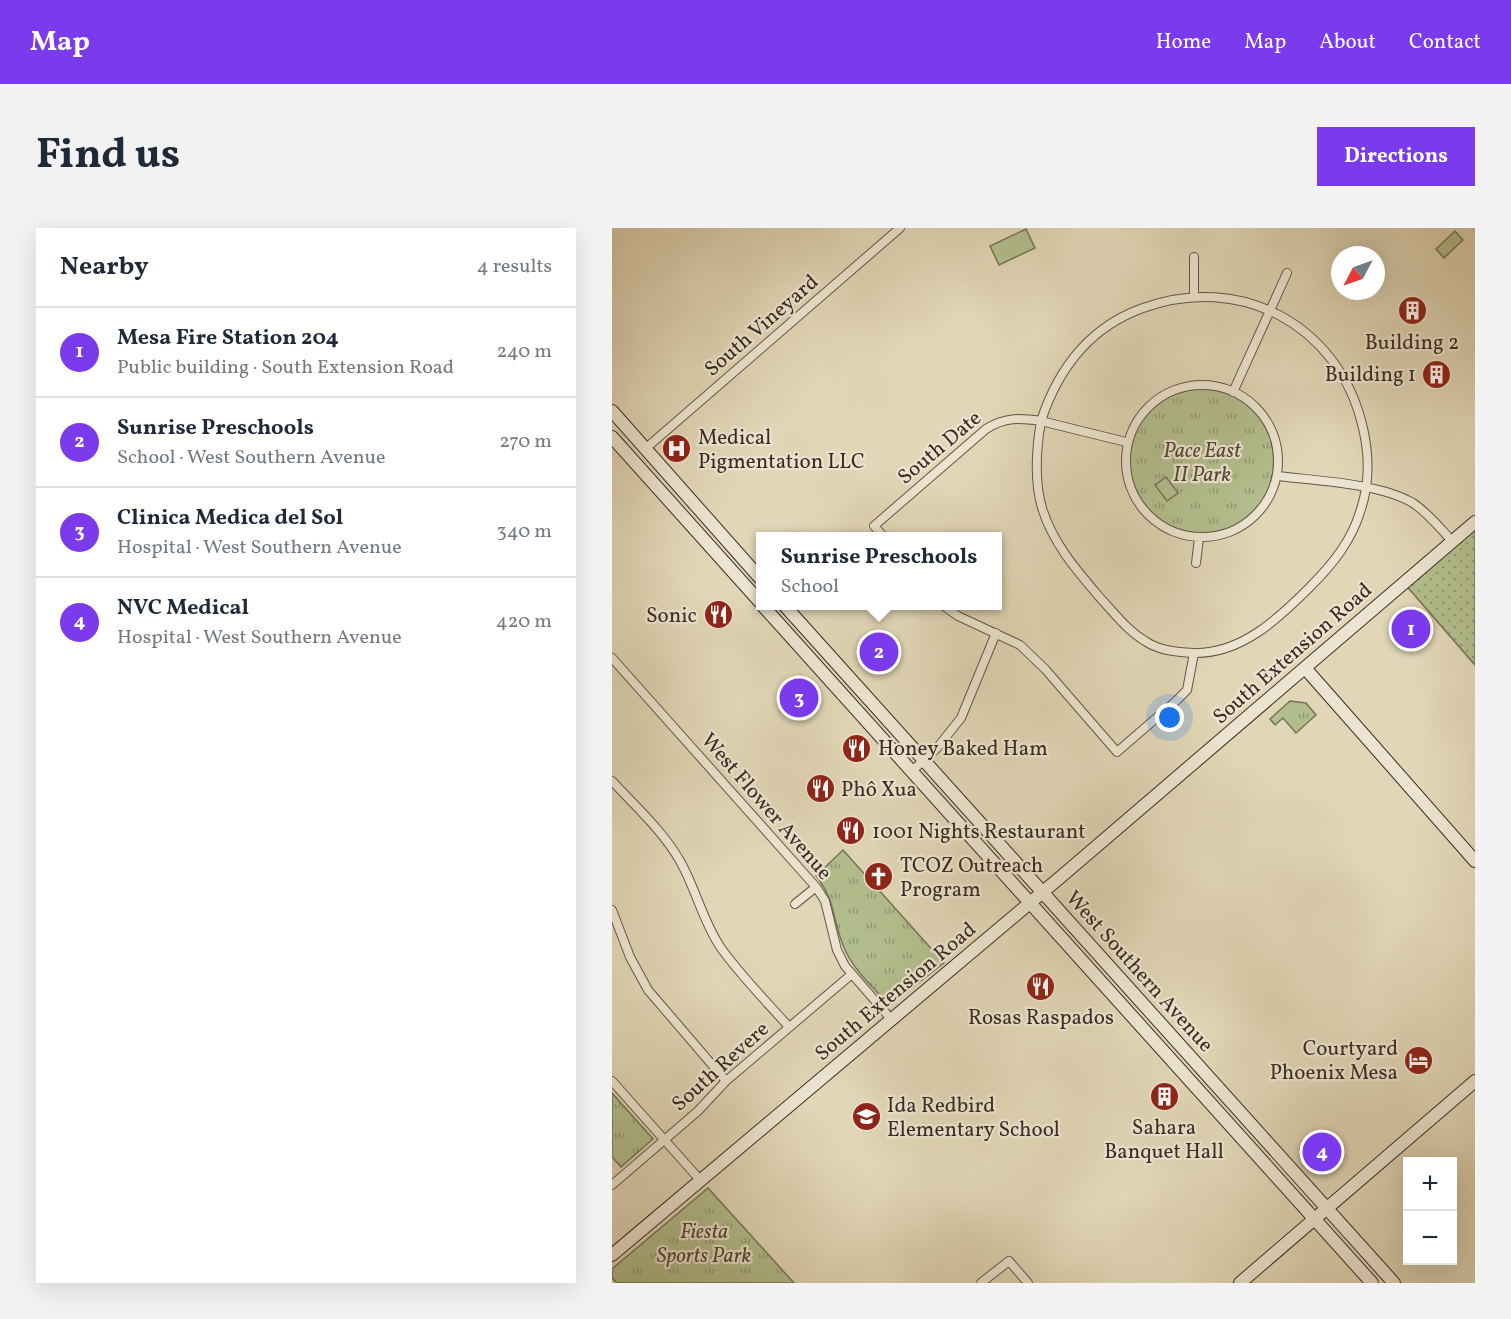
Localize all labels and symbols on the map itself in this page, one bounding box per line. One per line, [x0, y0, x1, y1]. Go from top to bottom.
north arrow [1331, 246, 1385, 300]
street label: South Vineyard [699, 268, 825, 384]
building icon: Building 2 [1396, 295, 1428, 327]
place label: Building 2 [1365, 329, 1459, 358]
building icon: Building 1 [1421, 358, 1453, 390]
place label: Building 1 [1325, 361, 1416, 390]
street label: South Date [892, 404, 988, 492]
place label: Medical Pigmentation LLC [698, 424, 865, 477]
hospital icon: Medical Pigmentation LLC [661, 433, 693, 465]
park label: Pace East II Park [1163, 437, 1242, 490]
street label: South Extension Road [1207, 577, 1379, 732]
restaurant icon: Sonic [702, 599, 734, 631]
place label: Sonic [646, 602, 697, 631]
pin: 1 [1392, 606, 1430, 652]
pin: 2 [860, 630, 898, 674]
pin: 3 [780, 676, 819, 720]
your location [1155, 703, 1184, 732]
street label: West Flower Avenue [694, 727, 838, 887]
restaurant icon: Honey Baked Ham [841, 732, 873, 764]
place label: Honey Baked Ham [878, 735, 1048, 764]
restaurant icon: Phô Xua [804, 773, 836, 805]
place label: Phô Xua [841, 776, 917, 805]
restaurant icon: 1001 Nights Restaurant [835, 815, 867, 847]
place label: 1001 Nights Restaurant [872, 818, 1086, 847]
place label: TCOZ Outreach Program [900, 852, 1043, 905]
church icon: TCOZ Outreach Program [863, 861, 895, 893]
street label: West Southern Avenue [1058, 885, 1219, 1059]
street label: South Extension Road [809, 916, 983, 1068]
restaurant icon: Rosas Raspados [1025, 970, 1057, 1002]
place label: Rosas Raspados [968, 1004, 1114, 1033]
street label: South Revere [666, 1016, 776, 1119]
place label: Courtyard Phoenix Mesa [1270, 1035, 1398, 1088]
hotel icon: Courtyard Phoenix Mesa [1403, 1044, 1435, 1076]
building icon: Sahara Banquet Hall [1148, 1080, 1180, 1112]
place label: Ida Redbird Elementary School [887, 1092, 1060, 1145]
school or university icon: Ida Redbird Elementary School [850, 1101, 882, 1133]
place label: Sahara Banquet Hall [1104, 1114, 1224, 1167]
pin: 4 [1302, 1130, 1342, 1174]
park label: Fiesta Sports Park [657, 1218, 752, 1271]

